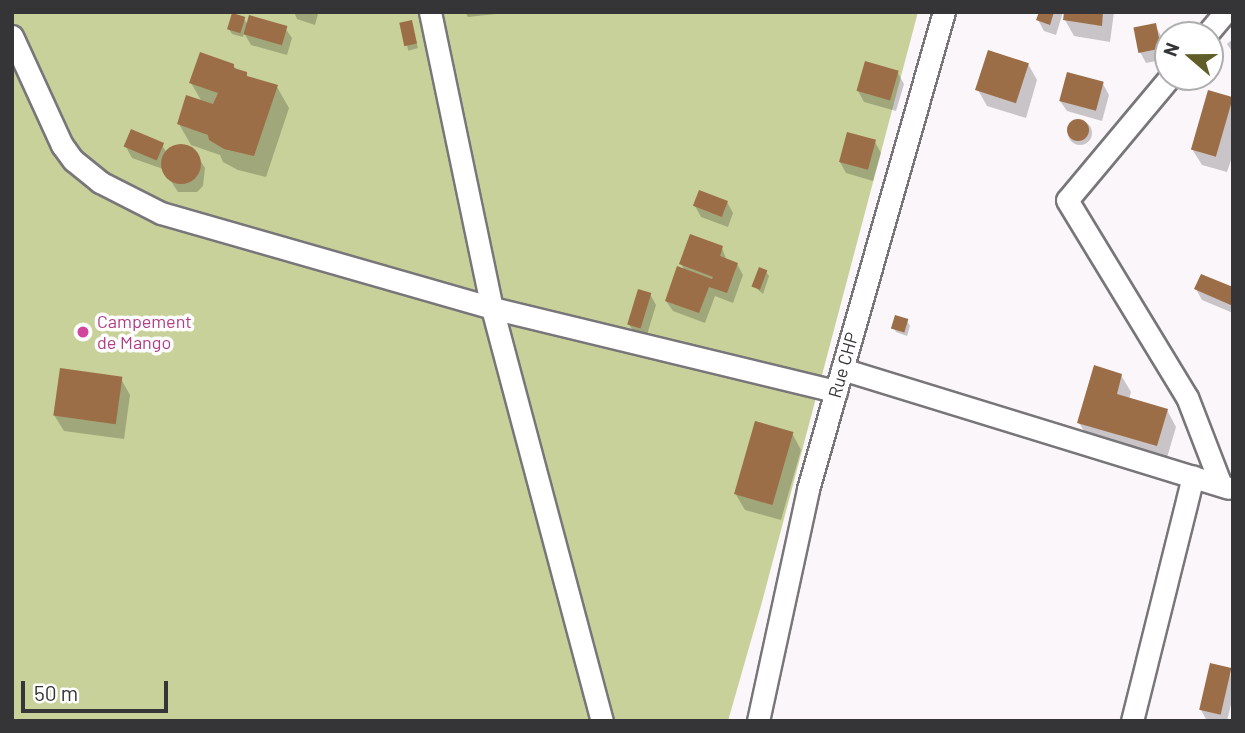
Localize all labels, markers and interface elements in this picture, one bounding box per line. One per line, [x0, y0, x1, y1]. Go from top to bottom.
north arrow [1154, 21, 1224, 91]
text: N [1158, 39, 1184, 59]
place label: Campement de Mango [97, 311, 192, 354]
marker: Campement de Mango [75, 324, 91, 340]
street label: Rue CHP [823, 330, 863, 400]
scale bar [24, 666, 172, 710]
text: 50 m [34, 680, 78, 705]

